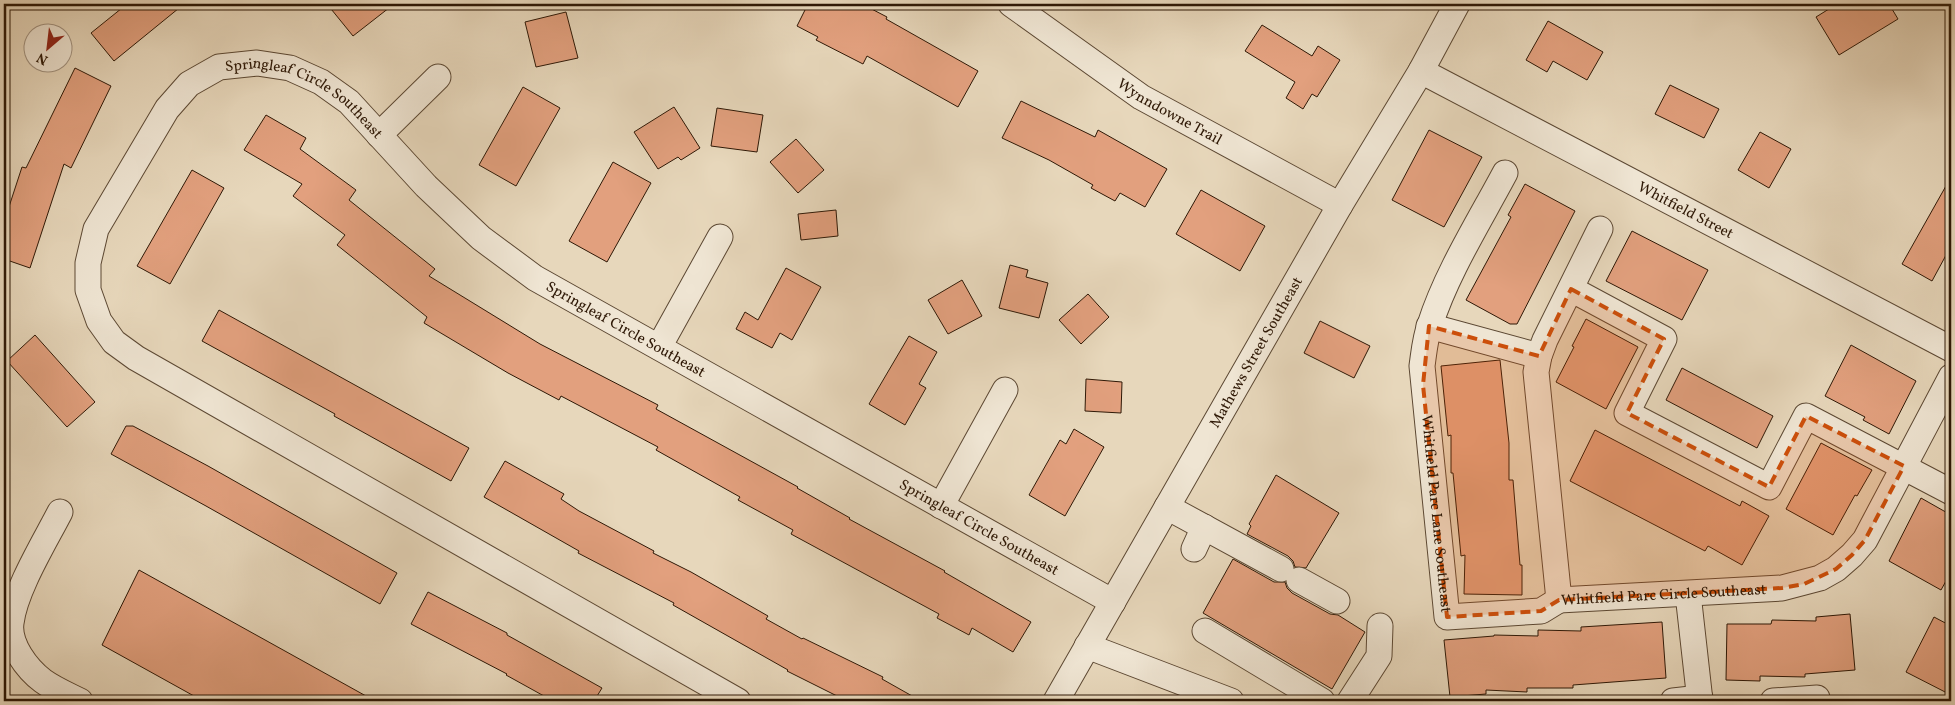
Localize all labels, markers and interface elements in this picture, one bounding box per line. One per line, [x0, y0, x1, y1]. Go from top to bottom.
north arrow [22, 22, 72, 72]
text: N [34, 47, 52, 69]
street label: Springleaf Circle Southeast [224, 53, 387, 144]
street label: Wynndowne Trail [1112, 74, 1225, 151]
street label: Whitfield Street [1633, 177, 1737, 245]
street label: Mathews Street Southeast [1205, 273, 1309, 432]
street label: Springleaf Circle Southeast [542, 277, 709, 383]
street label: Whitfield Parc Lane Southeast [1415, 414, 1456, 614]
street label: Springleaf Circle Southeast [895, 475, 1062, 581]
street label: Whitfield Parc Circle Southeast [1560, 580, 1767, 612]

